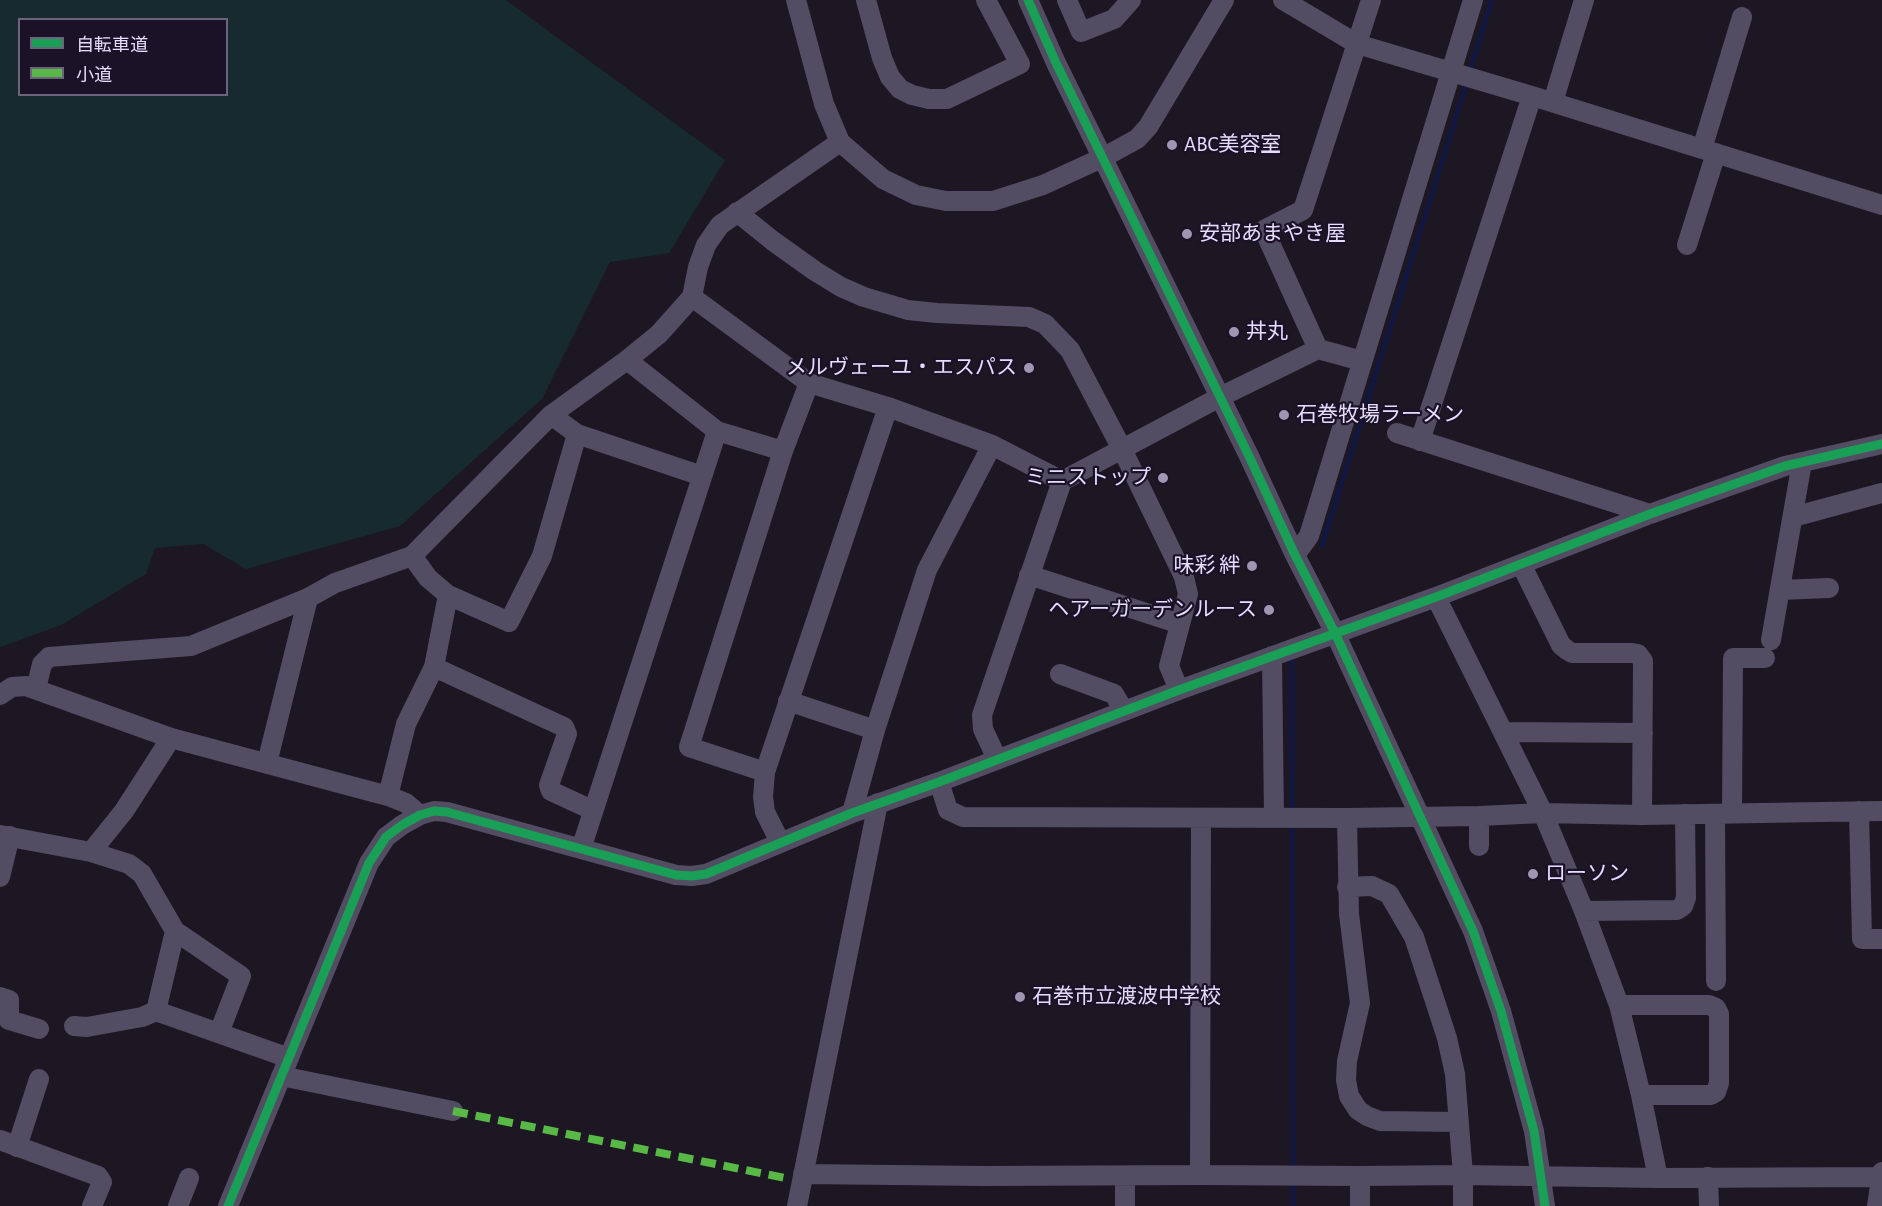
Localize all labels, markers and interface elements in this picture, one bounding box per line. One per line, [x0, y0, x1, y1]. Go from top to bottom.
legend [18, 18, 228, 96]
text: 自転車道 [76, 37, 148, 55]
text: 小道 [76, 67, 112, 85]
place label: ABC美容室 [1184, 132, 1281, 158]
marker: ABC美容室 [1165, 138, 1179, 152]
place label: 安部あまやき屋 [1199, 221, 1346, 247]
marker: 安部あまやき屋 [1180, 227, 1194, 241]
place label: 丼丸 [1246, 319, 1288, 345]
marker: 丼丸 [1227, 325, 1241, 339]
place label: メルヴェーユ・エスパス [786, 355, 1017, 381]
marker: メルヴェーユ・エスパス [1022, 361, 1036, 375]
place label: 石巻牧場ラーメン [1296, 402, 1464, 428]
marker: 石巻牧場ラーメン [1277, 408, 1291, 422]
place label: ミニストップ [1025, 465, 1151, 491]
marker: ミニストップ [1156, 471, 1170, 485]
place label: 味彩 絆 [1174, 553, 1240, 579]
marker: 味彩 絆 [1245, 559, 1259, 573]
place label: ヘアーガーデンルース [1048, 597, 1257, 623]
marker: ヘアーガーデンルース [1262, 603, 1276, 617]
place label: ローソン [1545, 861, 1629, 887]
marker: ローソン [1526, 867, 1540, 881]
place label: 石巻市立渡波中学校 [1032, 984, 1221, 1010]
marker: 石巻市立渡波中学校 [1013, 990, 1027, 1004]

